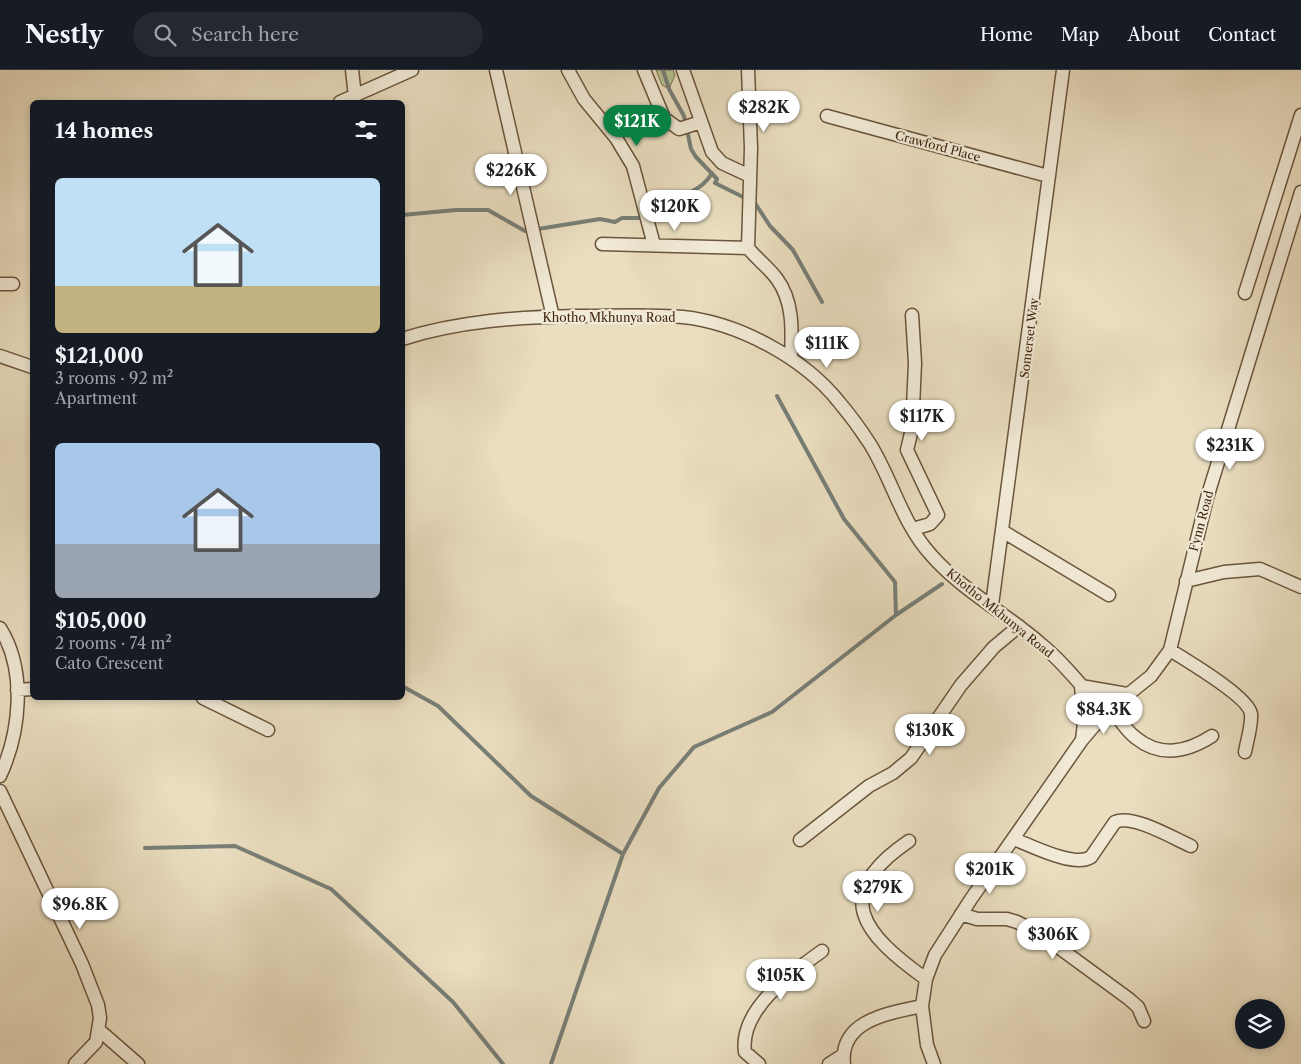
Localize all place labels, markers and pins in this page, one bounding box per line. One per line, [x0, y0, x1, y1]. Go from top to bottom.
pin: $282K [729, 90, 799, 133]
pin: $121K [602, 104, 672, 147]
pin: $226K [476, 154, 546, 196]
pin: $120K [640, 190, 710, 232]
pin: $111K [792, 326, 862, 369]
pin: $117K [887, 400, 957, 442]
pin: $231K [1195, 428, 1265, 471]
pin: $84.3K [1063, 692, 1145, 735]
pin: $130K [895, 714, 965, 756]
pin: $201K [955, 852, 1025, 895]
pin: $279K [843, 870, 913, 913]
pin: $96.8K [39, 888, 121, 930]
pin: $306K [1018, 918, 1088, 960]
pin: $105K [746, 958, 816, 1001]

